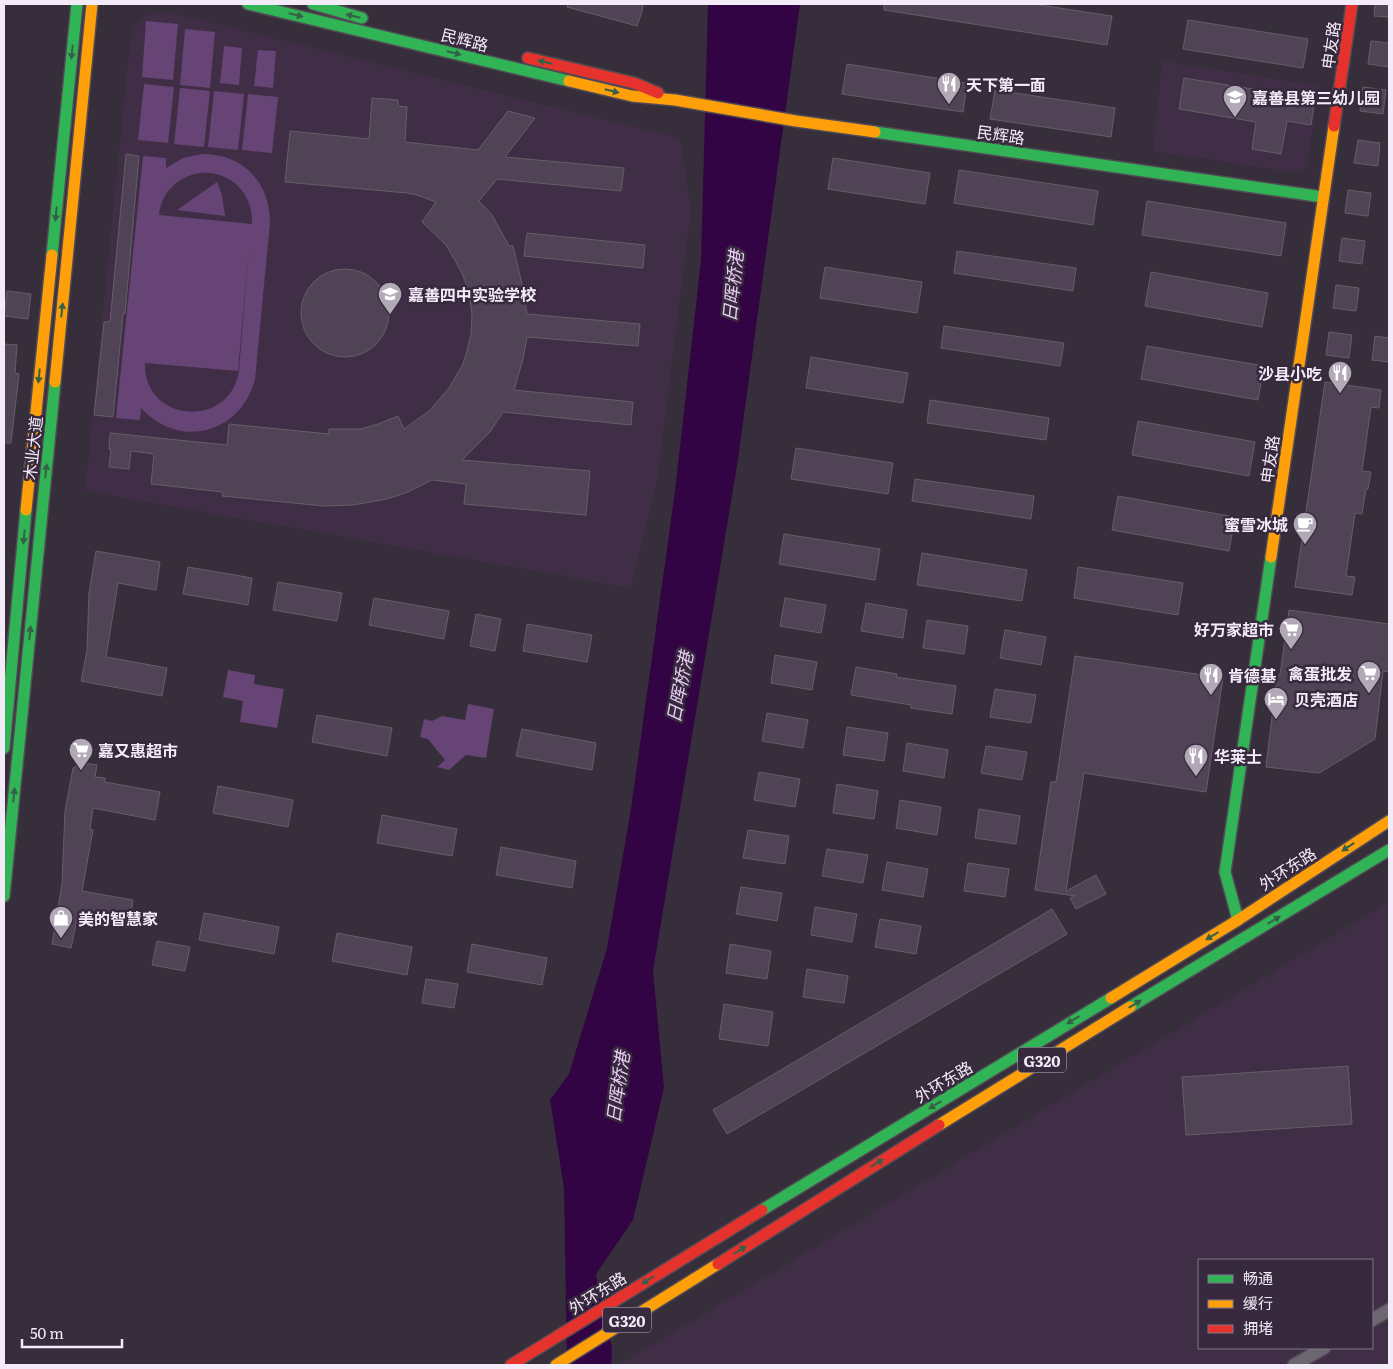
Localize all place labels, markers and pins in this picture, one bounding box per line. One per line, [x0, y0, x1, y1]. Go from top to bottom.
restaurant icon: 天下第一面 [936, 71, 962, 105]
place label: 天下第一面 [966, 72, 1046, 96]
school or university icon: 嘉善县第三幼儿园 [1222, 84, 1248, 118]
place label: 嘉善县第三幼儿园 [1252, 85, 1380, 109]
school or university icon: 嘉善四中实验学校 [377, 281, 403, 315]
place label: 嘉善四中实验学校 [408, 282, 537, 306]
restaurant icon: 沙县小吃 [1327, 360, 1353, 394]
place label: 沙县小吃 [1258, 361, 1322, 385]
cafe icon: 蜜雪冰城 [1292, 511, 1318, 545]
place label: 蜜雪冰城 [1224, 512, 1288, 536]
supermarket icon: 好万家超市 [1278, 616, 1304, 650]
place label: 好万家超市 [1194, 617, 1274, 641]
supermarket icon: 禽蛋批发 [1356, 660, 1382, 694]
place label: 禽蛋批发 [1288, 661, 1352, 685]
restaurant icon: 肯德基 [1198, 662, 1224, 696]
place label: 肯德基 [1228, 663, 1277, 687]
hotel icon: 贝壳酒店 [1263, 686, 1289, 720]
place label: 贝壳酒店 [1294, 687, 1358, 711]
supermarket icon: 嘉又惠超市 [68, 737, 94, 771]
place label: 嘉又惠超市 [98, 738, 178, 762]
restaurant icon: 华莱士 [1183, 743, 1209, 777]
place label: 华莱士 [1214, 744, 1262, 768]
shop icon: 美的智慧家 [48, 905, 74, 939]
place label: 美的智慧家 [78, 906, 158, 930]

